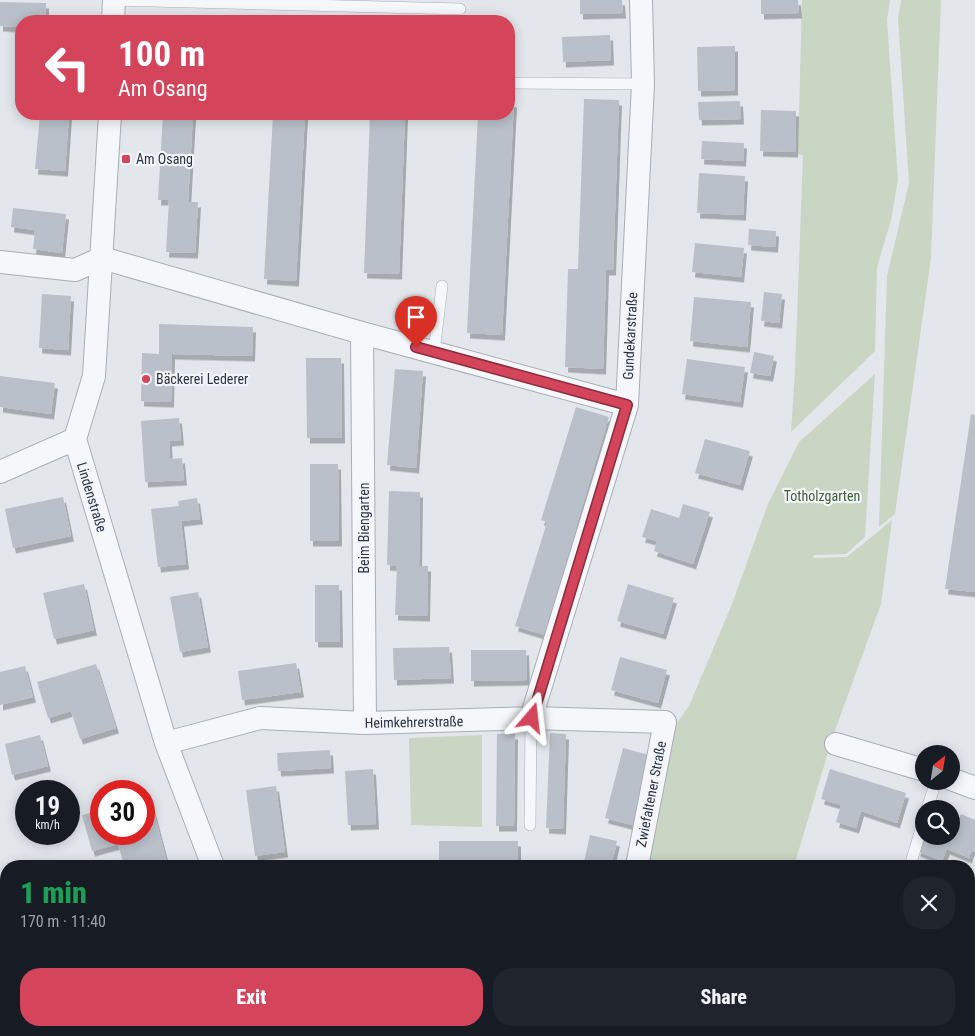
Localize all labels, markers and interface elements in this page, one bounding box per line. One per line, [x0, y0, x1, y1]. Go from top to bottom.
text: 100 m [118, 34, 205, 75]
icon: left [35, 35, 100, 100]
text: Am Osang [118, 76, 208, 101]
place label: Am Osang [136, 151, 193, 167]
marker: Am Osang [120, 153, 132, 165]
street label: Gundekarstraße [620, 291, 640, 380]
pin [395, 296, 437, 347]
icon: arrive [402, 303, 430, 331]
place label: Bäckerei Lederer [156, 371, 248, 387]
marker: Bäckerei Lederer [140, 373, 152, 385]
street label: Lindenstraße [74, 460, 110, 534]
street label: Beim Biengarten [356, 482, 372, 574]
park label: Totholzgarten [784, 488, 860, 504]
position arrow [505, 691, 557, 743]
street label: Heimkehrerstraße [365, 713, 464, 731]
street label: Zwiefaltener Straße [633, 739, 669, 848]
north arrow [915, 745, 960, 790]
map controls [915, 745, 960, 845]
speed limit sign: 30 [90, 780, 155, 845]
text: 19 [35, 792, 60, 821]
button: search [915, 800, 960, 845]
text: km/h [35, 818, 60, 832]
text: 1 min [20, 875, 87, 910]
button: close [903, 877, 955, 929]
text: 170 m · 11:40 [20, 912, 106, 931]
button: Exit [20, 968, 483, 1026]
button: Share [493, 968, 955, 1026]

